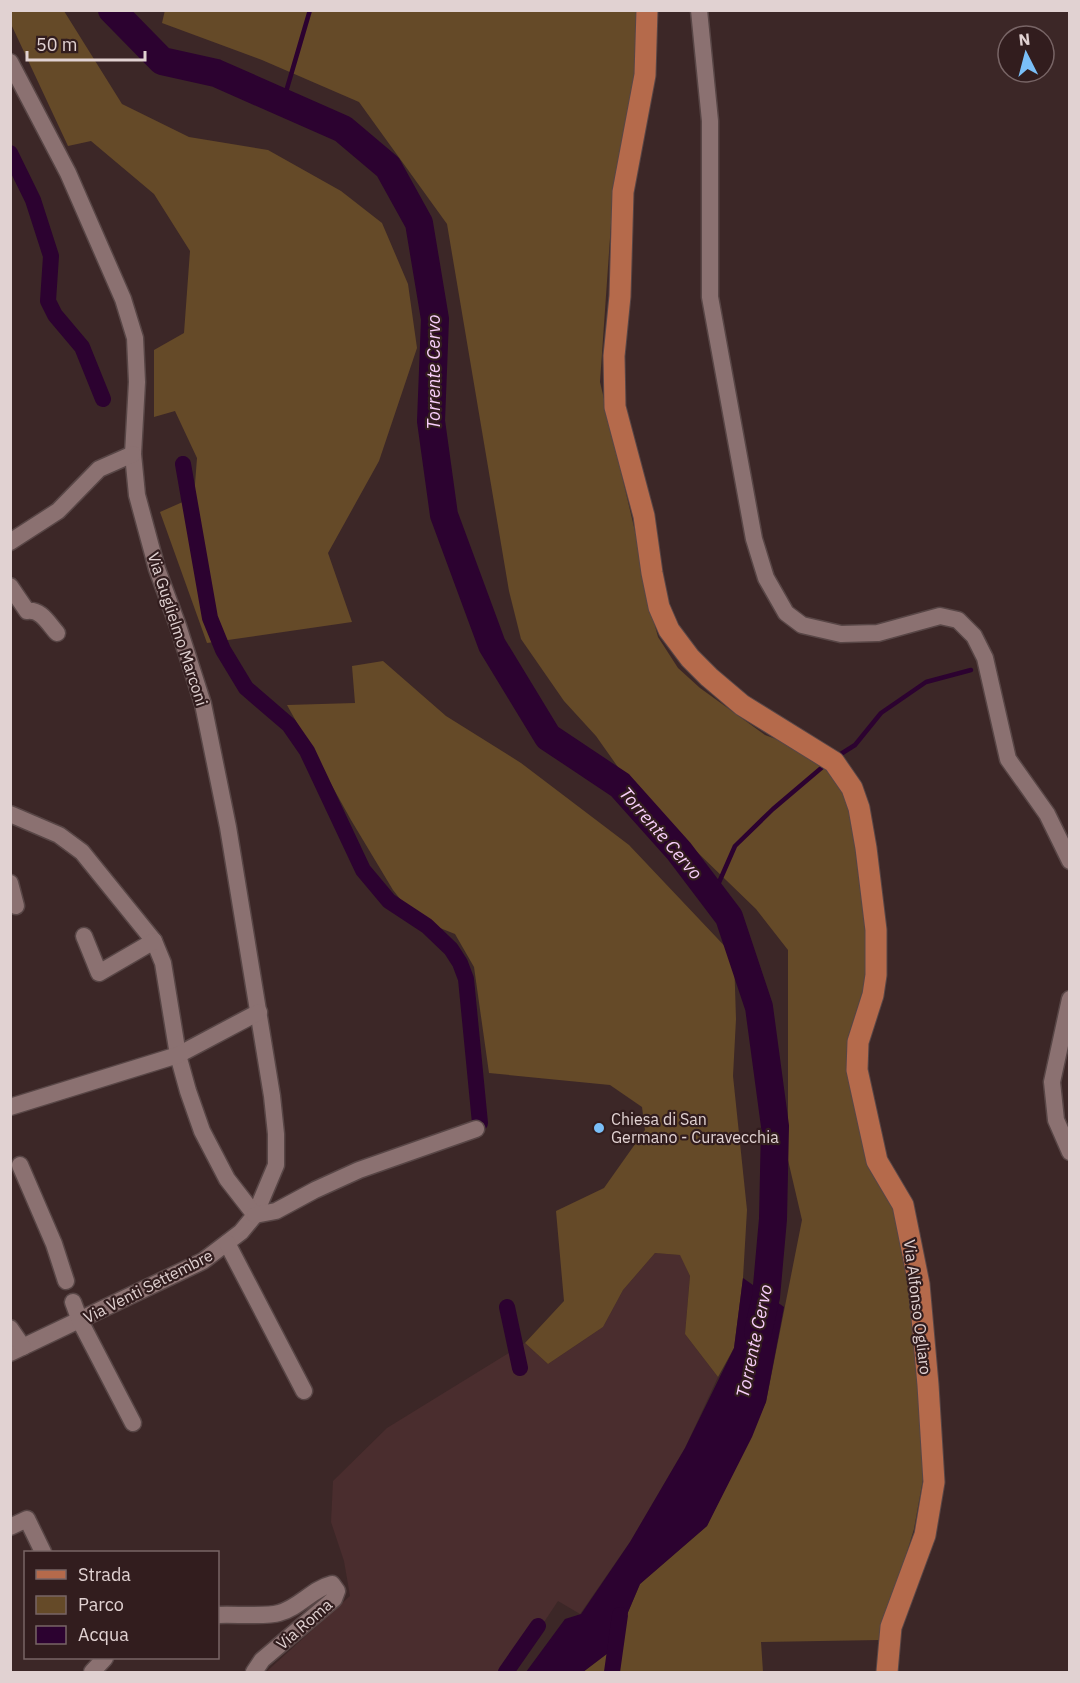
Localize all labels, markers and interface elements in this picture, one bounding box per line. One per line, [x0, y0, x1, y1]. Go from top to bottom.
scale bar [27, 24, 146, 62]
north arrow [996, 24, 1056, 84]
text: N [1018, 29, 1031, 50]
text: 50 m [36, 33, 78, 56]
water label: Torrente Cervo [422, 314, 445, 430]
street label: Via Guglielmo Marconi [144, 550, 212, 708]
water label: Torrente Cervo [614, 782, 708, 884]
place label: Chiesa di San Germano - Curavecchia [611, 1109, 779, 1147]
marker: Chiesa di San Germano - Curavecchia [592, 1121, 606, 1135]
street label: Via Alfonso Ogliaro [900, 1238, 936, 1376]
street label: Via Venti Settembre [80, 1245, 216, 1327]
water label: Torrente Cervo [731, 1282, 777, 1400]
legend [24, 1551, 219, 1659]
text: Strada [78, 1563, 131, 1586]
text: Parco [78, 1593, 124, 1616]
street label: Via Roma [272, 1594, 336, 1654]
text: Acqua [78, 1623, 129, 1646]

